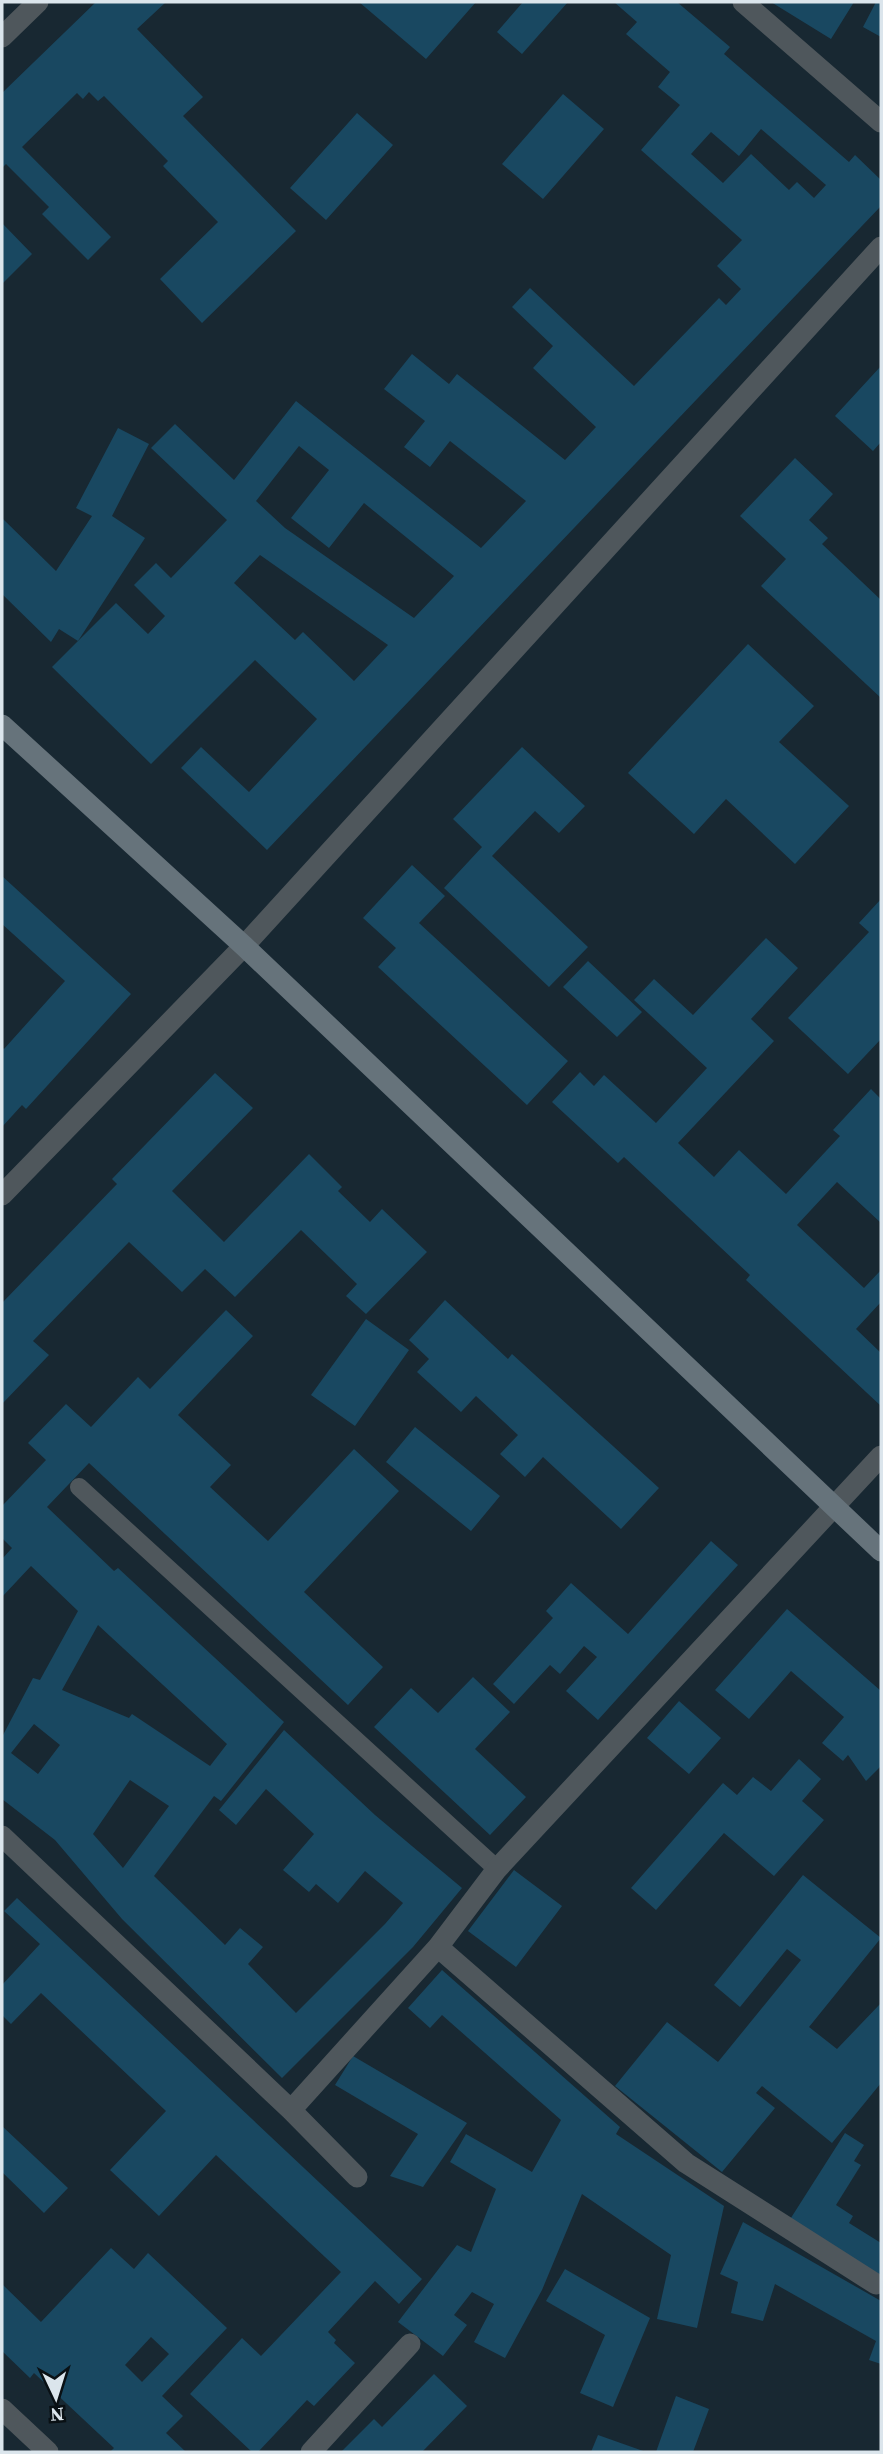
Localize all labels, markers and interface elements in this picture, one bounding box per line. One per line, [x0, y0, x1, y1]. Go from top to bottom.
north arrow [21, 2363, 91, 2433]
text: N [49, 2402, 65, 2428]

